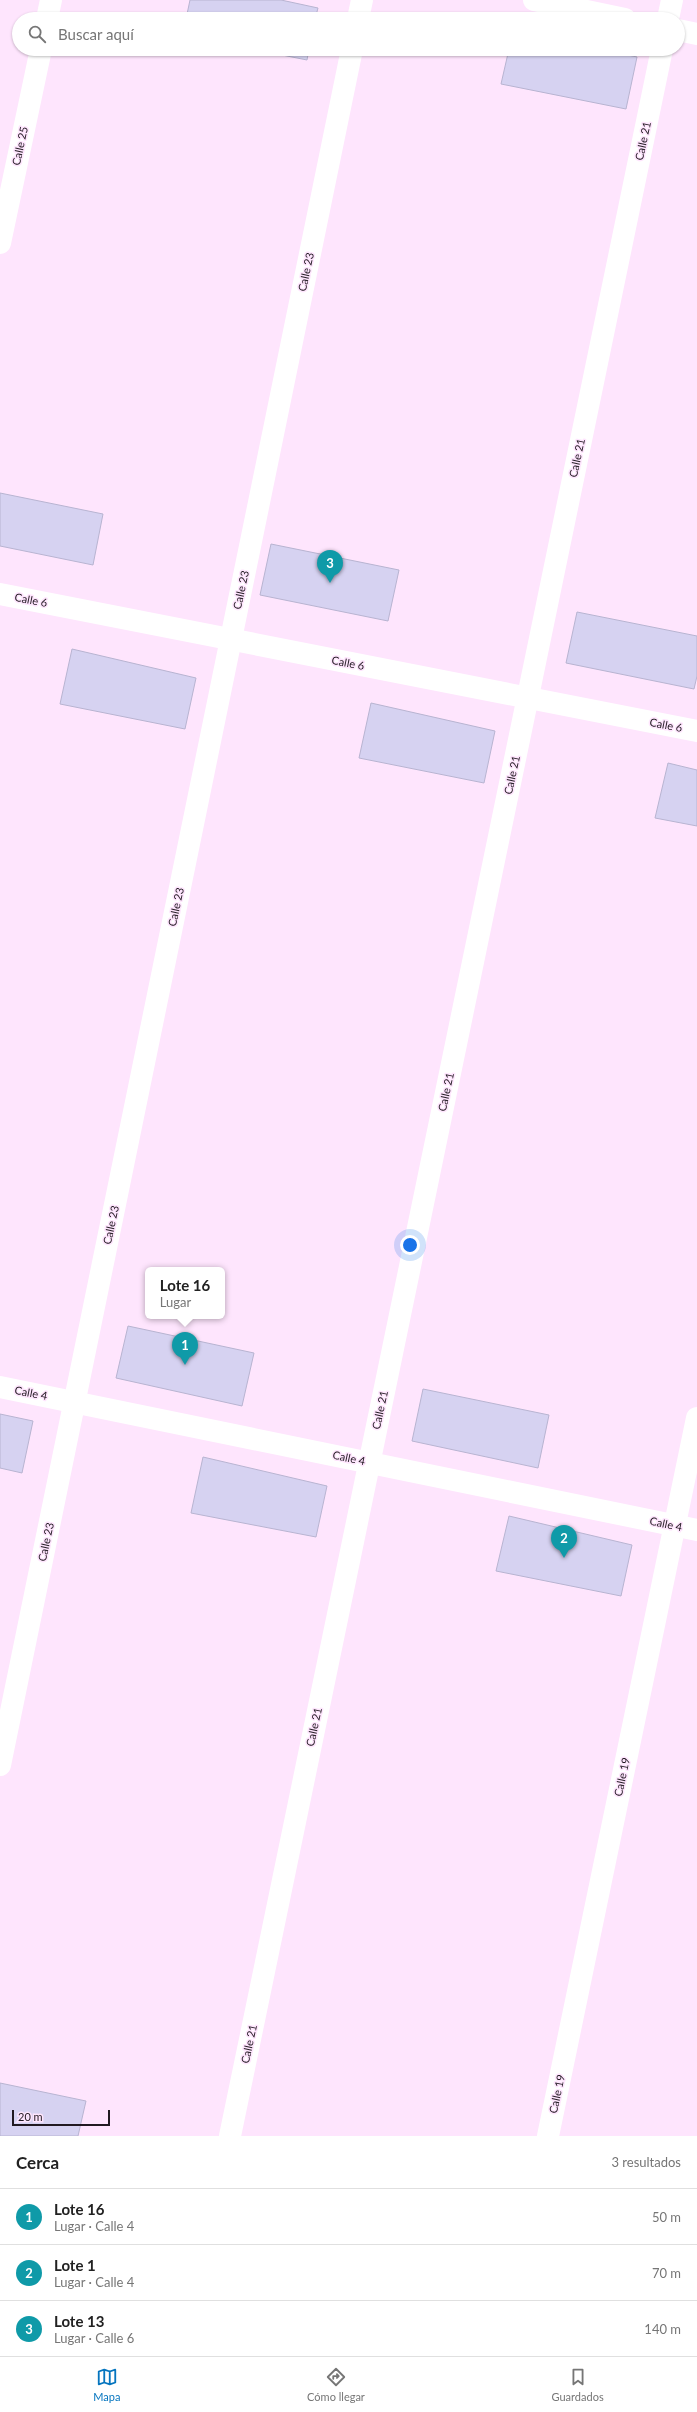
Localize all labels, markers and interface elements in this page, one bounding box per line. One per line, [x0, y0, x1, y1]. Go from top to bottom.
search box [12, 12, 685, 56]
icon: search [26, 23, 48, 45]
text: Buscar aquí [58, 25, 134, 43]
street label: Calle 21 [632, 120, 653, 162]
street label: Calle 25 [9, 125, 30, 167]
street label: Calle 23 [295, 251, 316, 293]
street label: Calle 21 [566, 437, 587, 479]
pin: 3 [317, 550, 343, 583]
street label: Calle 23 [230, 569, 251, 611]
street label: Calle 6 [14, 590, 49, 609]
street label: Calle 6 [331, 653, 366, 672]
street label: Calle 6 [649, 715, 684, 734]
street label: Calle 21 [501, 754, 522, 796]
street label: Calle 23 [165, 886, 186, 928]
street label: Calle 21 [435, 1071, 456, 1113]
street label: Calle 23 [100, 1204, 121, 1246]
your location [400, 1235, 420, 1255]
popup [145, 1267, 225, 1319]
text: Lote 16 [160, 1276, 210, 1294]
text: Lugar [160, 1294, 191, 1310]
pin: 1 [172, 1332, 198, 1365]
street label: Calle 4 [14, 1383, 49, 1402]
street label: Calle 21 [369, 1389, 390, 1431]
street label: Calle 4 [332, 1448, 367, 1467]
street label: Calle 4 [649, 1514, 684, 1533]
street label: Calle 23 [35, 1521, 56, 1563]
pin: 2 [551, 1525, 577, 1558]
street label: Calle 21 [303, 1706, 324, 1748]
street label: Calle 19 [611, 1756, 632, 1798]
street label: Calle 21 [238, 2023, 259, 2065]
street label: Calle 19 [546, 2073, 567, 2115]
scale bar [12, 2108, 110, 2127]
text: 20 m [18, 2110, 43, 2123]
text: Cerca [16, 2152, 59, 2173]
text: 3 resultados [611, 2154, 681, 2170]
text: Lote 16 [54, 2200, 104, 2218]
text: 1 [25, 2209, 33, 2225]
text: 50 m [652, 2209, 681, 2225]
text: Lugar · Calle 4 [54, 2218, 134, 2234]
text: Lote 1 [54, 2256, 96, 2274]
text: 2 [25, 2265, 33, 2281]
text: 70 m [652, 2265, 681, 2281]
text: Lugar · Calle 4 [54, 2274, 134, 2290]
text: Lote 13 [54, 2312, 104, 2330]
text: 3 [25, 2321, 33, 2337]
text: 140 m [644, 2321, 681, 2337]
text: Lugar · Calle 6 [54, 2330, 134, 2346]
tab: Mapa [93, 2366, 120, 2403]
tab: Cómo llegar [307, 2366, 365, 2403]
tab: Guardados [552, 2366, 604, 2403]

